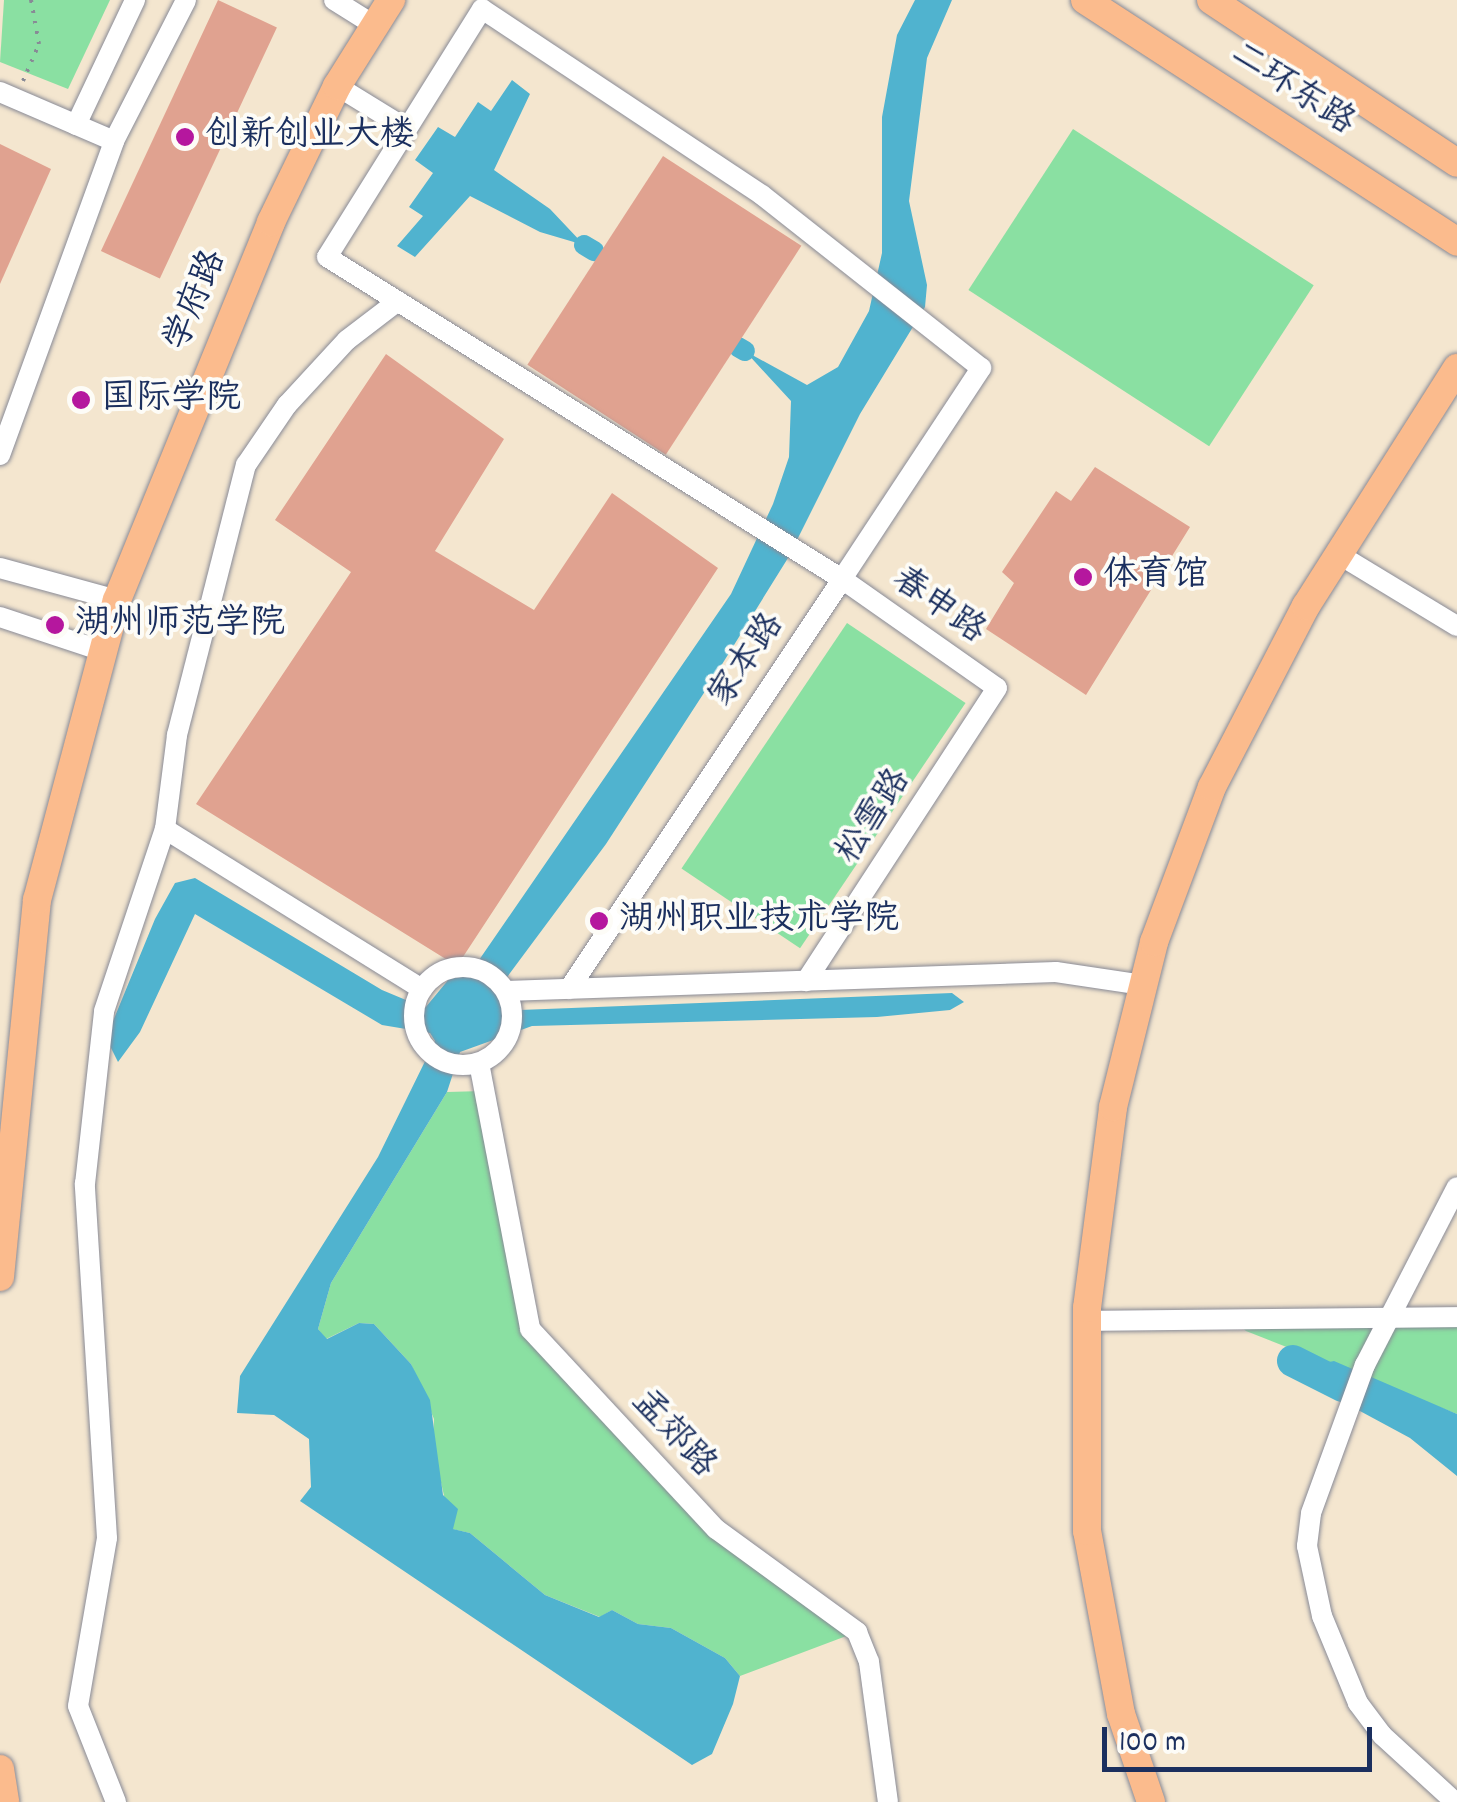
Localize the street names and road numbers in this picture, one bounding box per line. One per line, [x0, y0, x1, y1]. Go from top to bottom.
street label: 二环东路 [1222, 34, 1362, 146]
street label: 学府路 [157, 244, 237, 358]
street label: 春申路 [883, 560, 993, 654]
street label: 家本路 [701, 606, 795, 716]
street label: 松雪路 [829, 762, 921, 872]
street label: 孟郊路 [622, 1382, 724, 1488]

